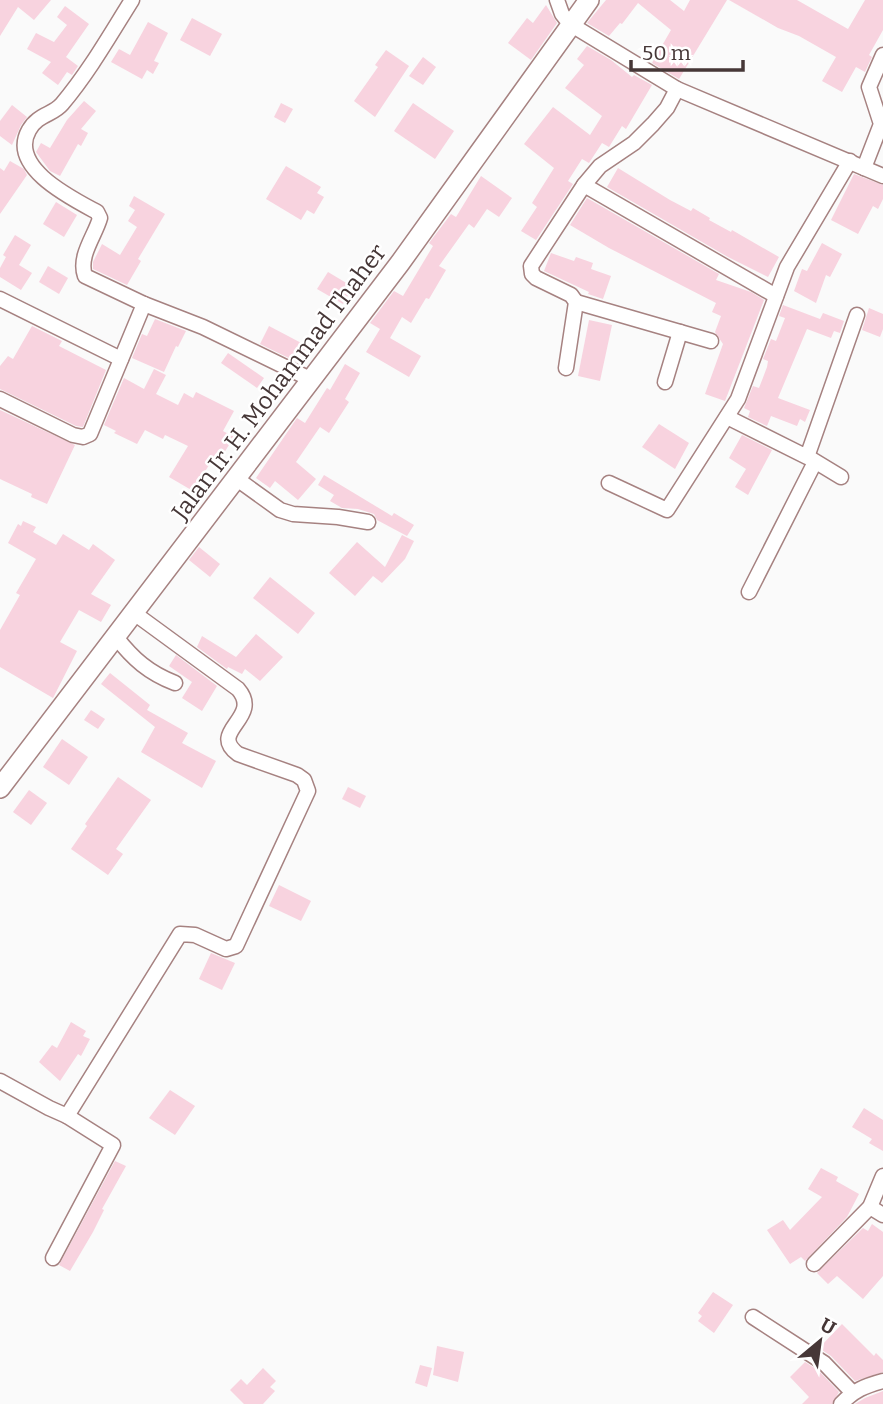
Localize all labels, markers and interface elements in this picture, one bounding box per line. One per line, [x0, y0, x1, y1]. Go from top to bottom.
scale bar [631, 28, 743, 72]
text: 50 m [642, 40, 691, 66]
street label: Jalan Ir. H. Mohammad Thaher [166, 238, 392, 526]
north arrow [785, 1306, 855, 1376]
text: U [816, 1313, 840, 1340]

